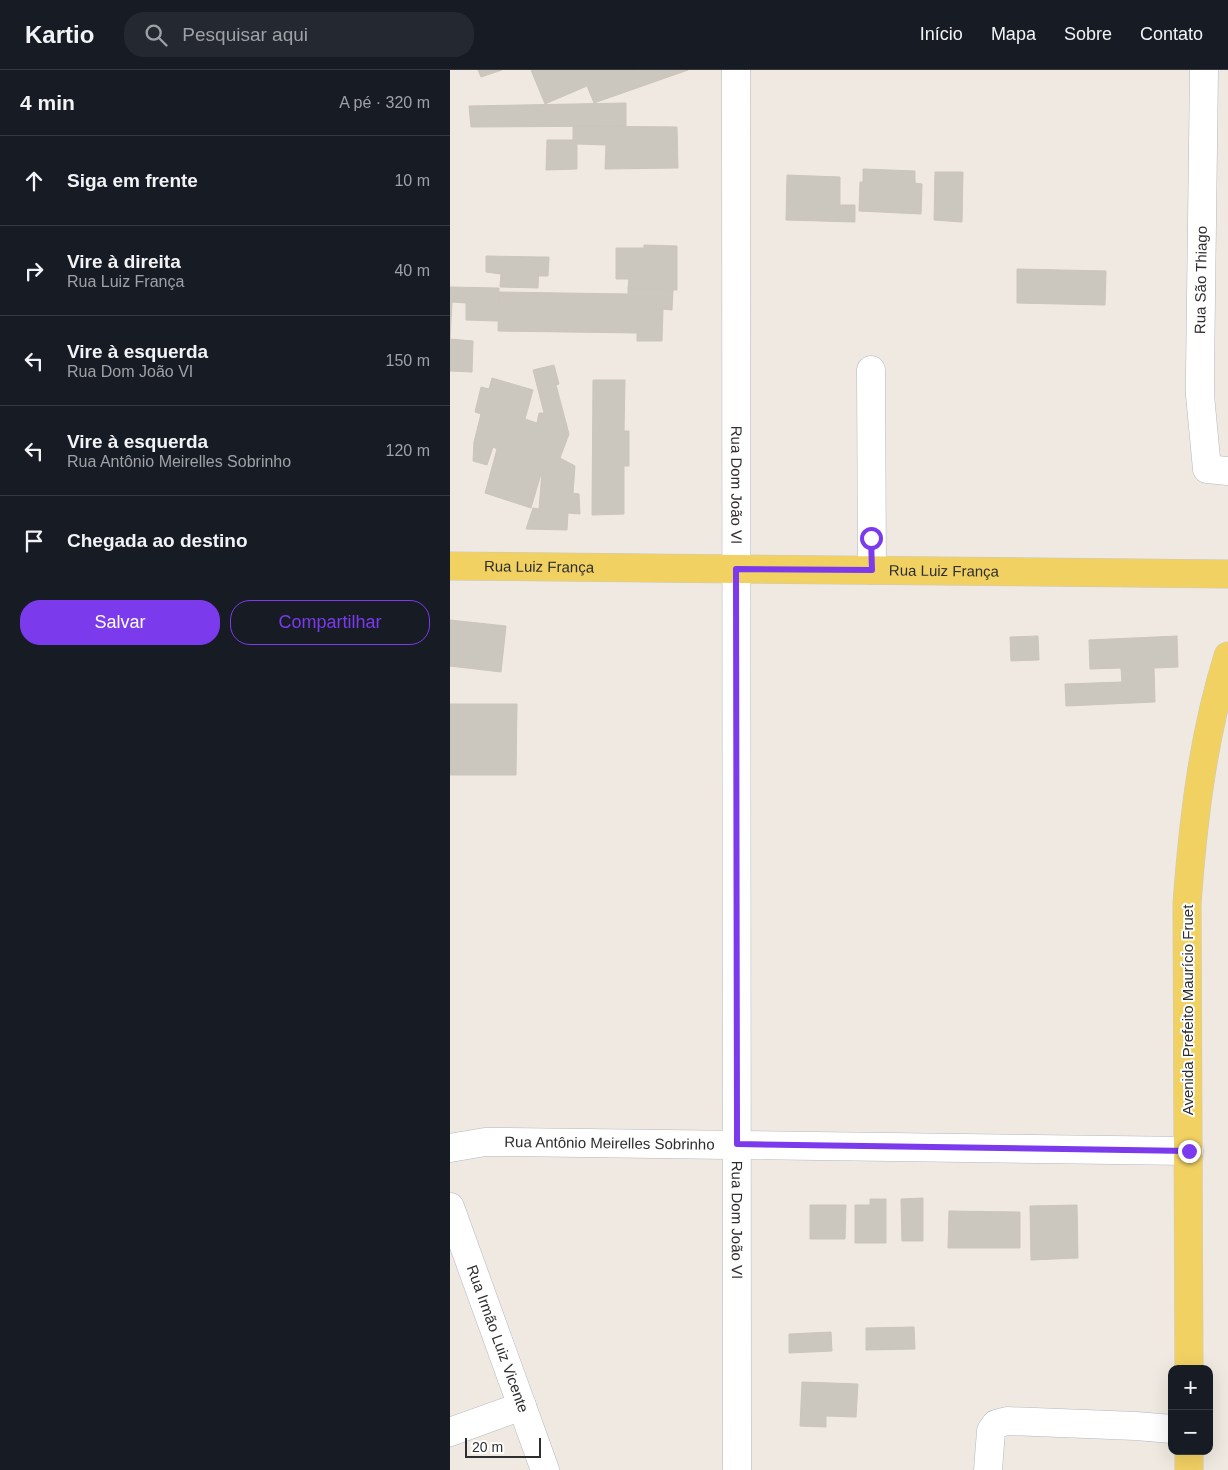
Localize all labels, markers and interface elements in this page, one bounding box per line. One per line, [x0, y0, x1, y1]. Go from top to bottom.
search box [124, 12, 474, 57]
text: Kartio [25, 21, 94, 48]
icon: search [142, 21, 170, 49]
text: Pesquisar aqui [182, 24, 308, 45]
text: Início [920, 24, 963, 44]
text: Mapa [991, 24, 1036, 44]
text: Sobre [1064, 24, 1112, 44]
text: Contato [1140, 24, 1203, 44]
text: 4 min [20, 91, 75, 114]
text: A pé · 320 m [339, 94, 430, 111]
icon: ahead [20, 167, 48, 195]
text: Siga em frente [67, 170, 198, 191]
text: 10 m [394, 172, 430, 189]
street label: Rua São Thiago [1191, 226, 1210, 334]
text: Vire à direita [67, 251, 181, 272]
icon: right [20, 257, 48, 285]
text: 40 m [394, 262, 430, 279]
text: Rua Luiz França [67, 273, 184, 290]
text: Vire à esquerda [67, 341, 208, 362]
icon: left [20, 347, 48, 375]
text: 150 m [386, 352, 430, 369]
text: Rua Dom João VI [67, 363, 193, 380]
street label: Rua Dom João VI [728, 426, 745, 544]
text: Vire à esquerda [67, 431, 208, 452]
icon: left [20, 437, 48, 465]
text: 120 m [386, 442, 430, 459]
text: Rua Antônio Meirelles Sobrinho [67, 453, 291, 470]
icon: arrive [20, 527, 48, 555]
route start [860, 527, 883, 550]
text: Chegada ao destino [67, 530, 248, 551]
street label: Rua Luiz França [484, 557, 595, 575]
street label: Rua Luiz França [889, 562, 1000, 580]
button: Salvar [20, 600, 220, 645]
button: Compartilhar [230, 600, 430, 645]
street label: Avenida Prefeito Maurício Fruet [1179, 904, 1196, 1115]
street label: Rua Antônio Meirelles Sobrinho [504, 1133, 715, 1153]
route end [1178, 1140, 1201, 1163]
street label: Rua Dom João VI [729, 1161, 746, 1279]
street label: Rua Irmão Luiz Vicente [464, 1262, 532, 1415]
map controls [1168, 1365, 1213, 1455]
button: + [1168, 1365, 1213, 1410]
button: − [1168, 1410, 1213, 1455]
scale bar [465, 1435, 541, 1458]
text: 20 m [472, 1439, 503, 1455]

